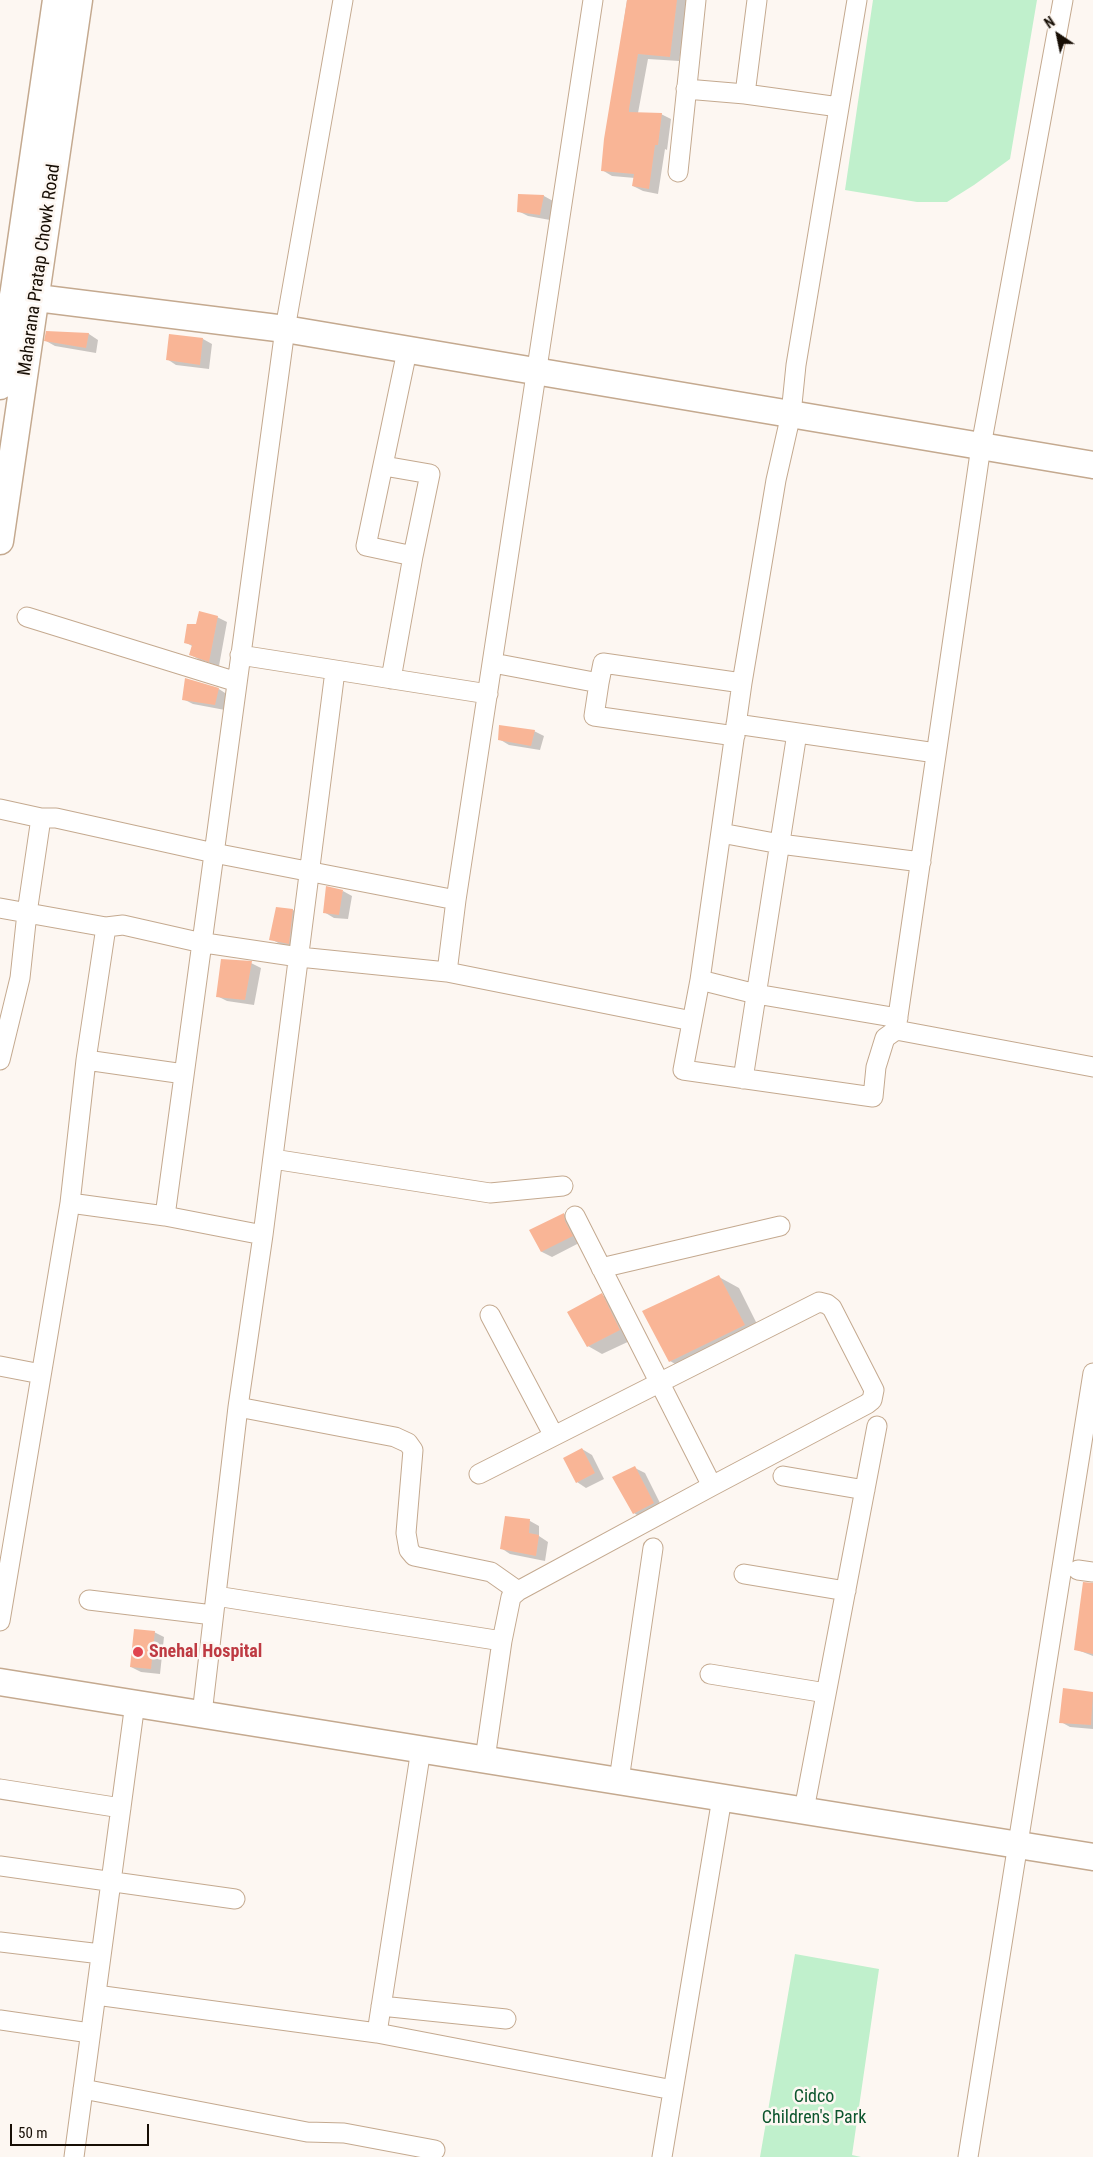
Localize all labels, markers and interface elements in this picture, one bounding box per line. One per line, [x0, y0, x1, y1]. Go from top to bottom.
north arrow [1033, 10, 1083, 60]
text: N [1042, 14, 1058, 32]
street label: Maharana Pratap Chowk Road [14, 163, 66, 377]
place label: Snehal Hospital [149, 1641, 262, 1663]
marker: Snehal Hospital [131, 1645, 145, 1659]
park label: Cidco Children's Park [762, 2086, 866, 2128]
scale bar [12, 2114, 151, 2146]
text: 50 m [18, 2124, 48, 2142]

